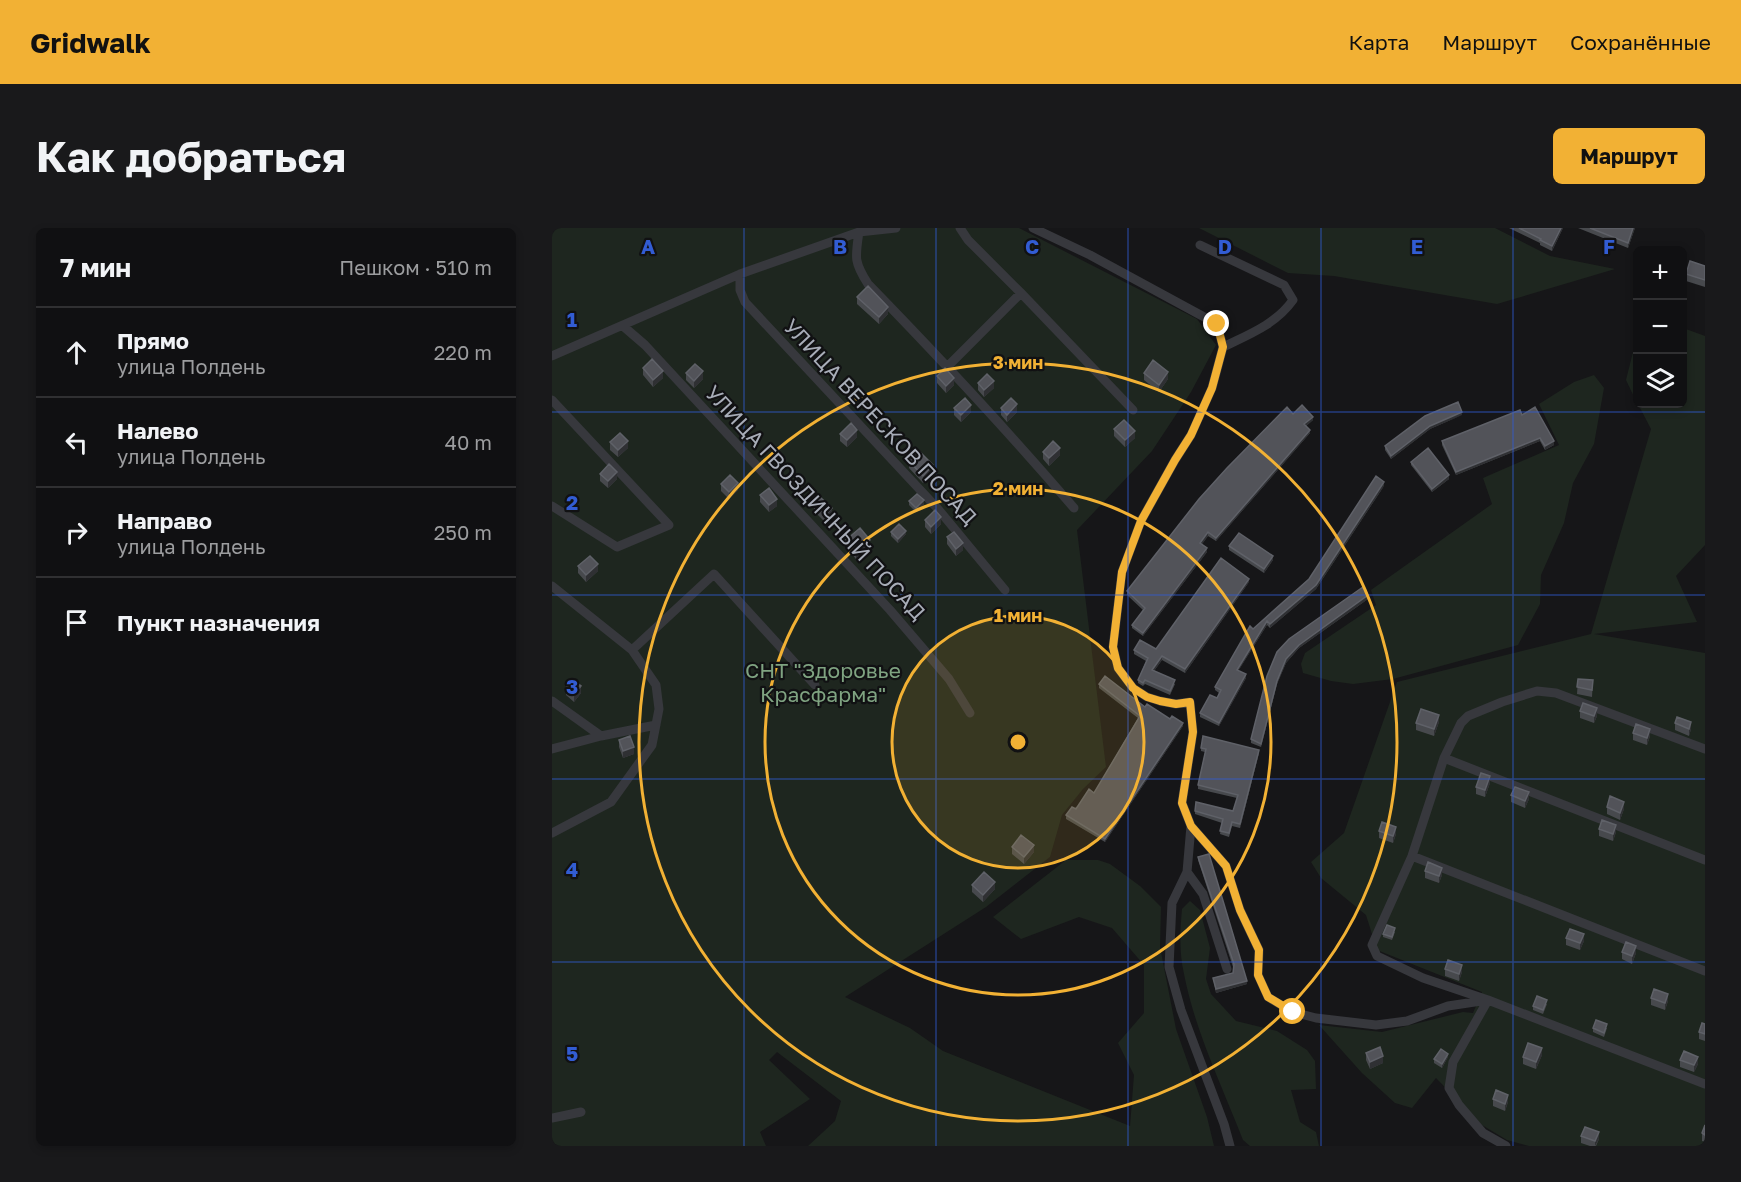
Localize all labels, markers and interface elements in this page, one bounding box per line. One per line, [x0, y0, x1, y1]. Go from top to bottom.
text: Gridwalk [30, 26, 151, 59]
text: Карта [1348, 29, 1409, 55]
text: Маршрут [1442, 29, 1537, 55]
text: Сохранённые [1570, 29, 1711, 55]
button: Маршрут [1553, 128, 1705, 184]
text: Как добраться [36, 131, 346, 181]
text: A [641, 234, 655, 258]
text: B [833, 234, 847, 258]
text: C [1025, 234, 1039, 258]
text: D [1218, 234, 1232, 258]
text: E [1411, 234, 1423, 258]
text: F [1603, 234, 1615, 258]
map controls [1633, 246, 1687, 408]
button: + [1633, 246, 1687, 300]
text: 7 мин [60, 252, 131, 283]
text: Пешком · 510 m [339, 255, 492, 279]
button: − [1633, 300, 1687, 354]
text: 1 [567, 307, 577, 331]
route end [1203, 310, 1229, 336]
street label: УЛИЦА ВЕРЕСКОВ ПОСАД [779, 313, 983, 530]
text: Прямо [117, 327, 189, 354]
icon: ahead [60, 336, 93, 369]
text: 220 m [434, 340, 492, 364]
text: 3 мин [993, 351, 1043, 373]
text: улица Полдень [117, 354, 266, 378]
button: layers [1633, 354, 1687, 408]
street label: УЛИЦА ГВОЗДИЧНЫЙ ПОСАД [700, 380, 931, 625]
text: Налево [117, 417, 199, 444]
icon: left [60, 426, 93, 459]
text: 40 m [445, 430, 492, 454]
text: улица Полдень [117, 444, 266, 468]
text: 2 мин [993, 477, 1043, 499]
text: 2 [566, 490, 578, 514]
text: Направо [117, 507, 212, 534]
icon: right [60, 516, 93, 549]
text: 250 m [434, 520, 492, 544]
text: улица Полдень [117, 534, 266, 558]
text: 1 мин [994, 604, 1042, 626]
icon: arrive [60, 606, 93, 639]
text: Пункт назначения [117, 609, 320, 636]
park label: СНТ "Здоровье Красфарма" [745, 657, 901, 707]
text: 3 [566, 674, 578, 698]
centre of rings [1008, 732, 1028, 752]
text: 4 [566, 857, 578, 881]
route start [1279, 998, 1305, 1024]
text: 5 [566, 1041, 578, 1065]

